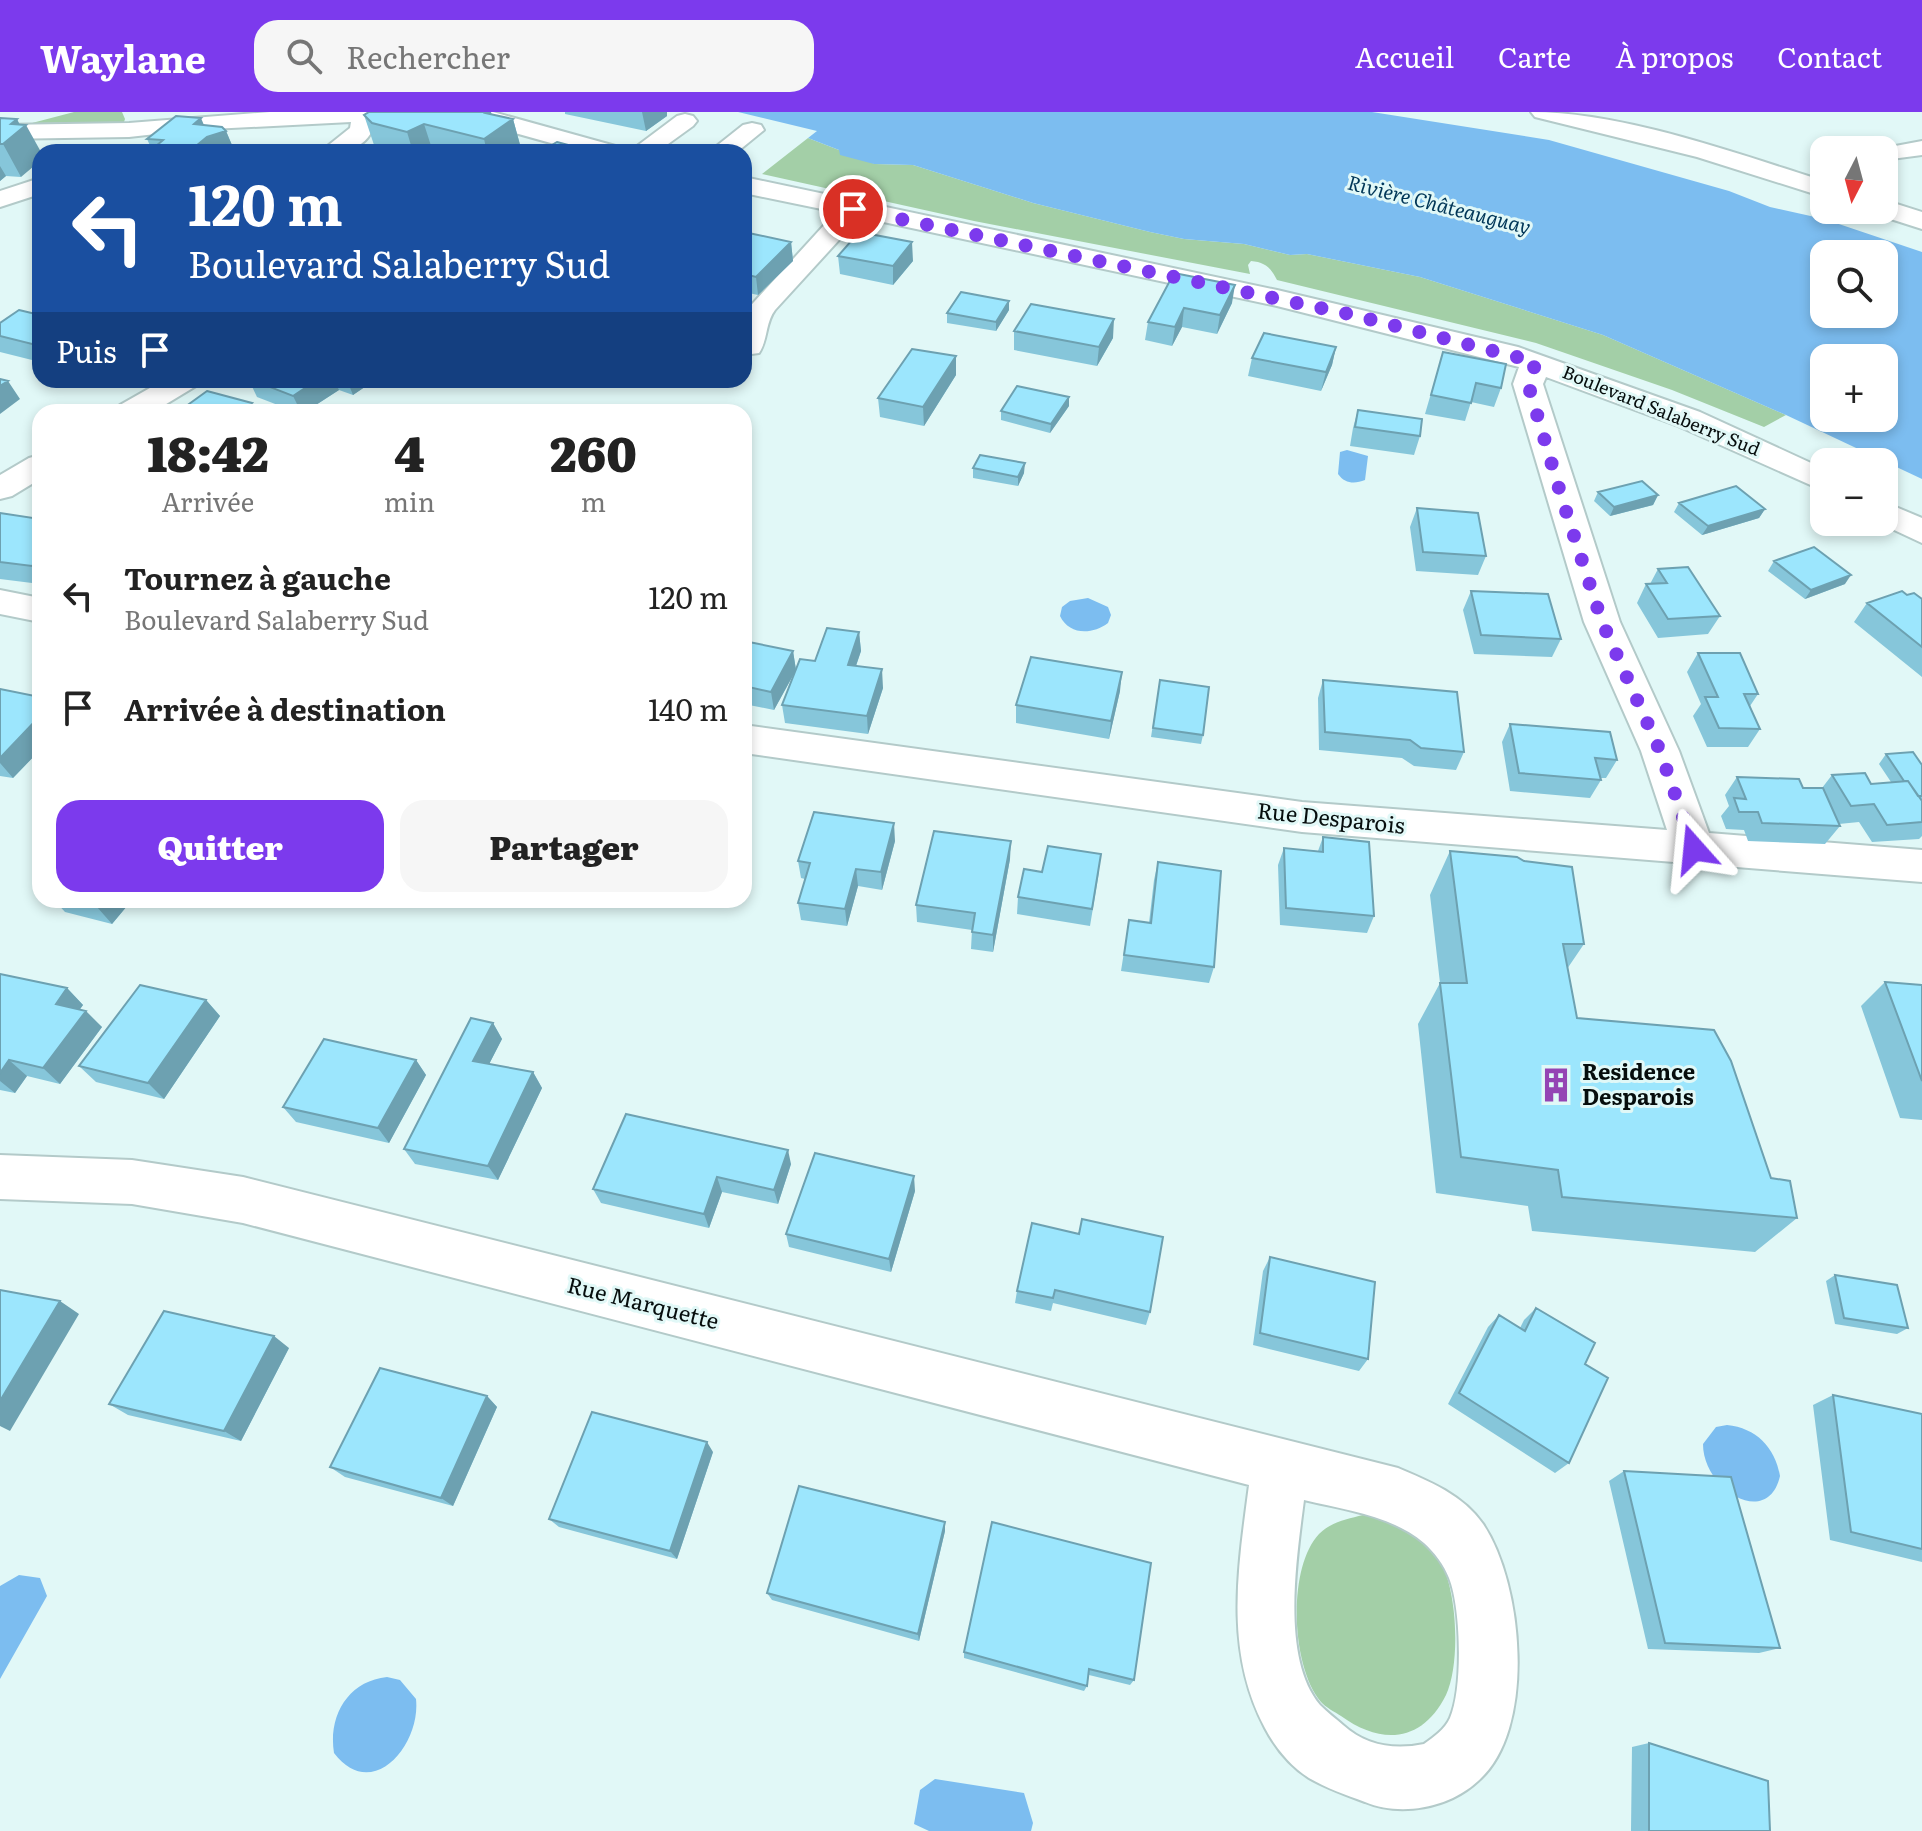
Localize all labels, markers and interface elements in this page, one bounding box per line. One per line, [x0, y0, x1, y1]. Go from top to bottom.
search box [254, 20, 814, 92]
text: Waylane [40, 28, 206, 85]
icon: search [282, 34, 326, 78]
text: Rechercher [346, 34, 510, 78]
text: Accueil [1355, 35, 1454, 77]
text: Carte [1498, 35, 1571, 77]
text: À propos [1615, 35, 1733, 77]
text: Contact [1777, 35, 1882, 77]
north arrow [1810, 136, 1898, 224]
map controls [1810, 136, 1898, 536]
text: 120 m [188, 160, 343, 243]
water label: Rivière Châteauguay [1345, 166, 1534, 240]
pin [819, 175, 887, 243]
icon: left [56, 176, 160, 280]
icon: arrive [831, 187, 875, 231]
text: Boulevard Salaberry Sud [188, 236, 610, 289]
button: search [1810, 240, 1898, 328]
text: Puis [56, 328, 117, 372]
icon: arrive [133, 328, 177, 372]
button: + [1810, 344, 1898, 432]
street label: Boulevard Salaberry Sud [1559, 358, 1764, 462]
text: 18:42 [147, 416, 269, 487]
text: 4 [394, 416, 425, 487]
text: 260 [550, 416, 637, 487]
button: − [1810, 448, 1898, 536]
text: Arrivée [162, 481, 254, 520]
text: min [384, 481, 435, 520]
text: m [581, 481, 606, 520]
text: Tournez à gauche [124, 555, 391, 599]
icon: left [56, 574, 100, 618]
text: 120 m [648, 574, 728, 618]
text: Boulevard Salaberry Sud [124, 599, 429, 638]
icon: arrive [56, 686, 100, 730]
text: Arrivée à destination [124, 686, 446, 730]
text: 140 m [648, 686, 728, 730]
street label: Rue Desparois [1256, 792, 1407, 841]
button: Quitter [56, 800, 384, 892]
button: Partager [400, 800, 728, 892]
position arrow [1652, 807, 1736, 891]
place label: Residence Desparois [1582, 1054, 1695, 1112]
building icon: Residence Desparois [1537, 1066, 1575, 1104]
street label: Rue Marquette [564, 1267, 723, 1336]

